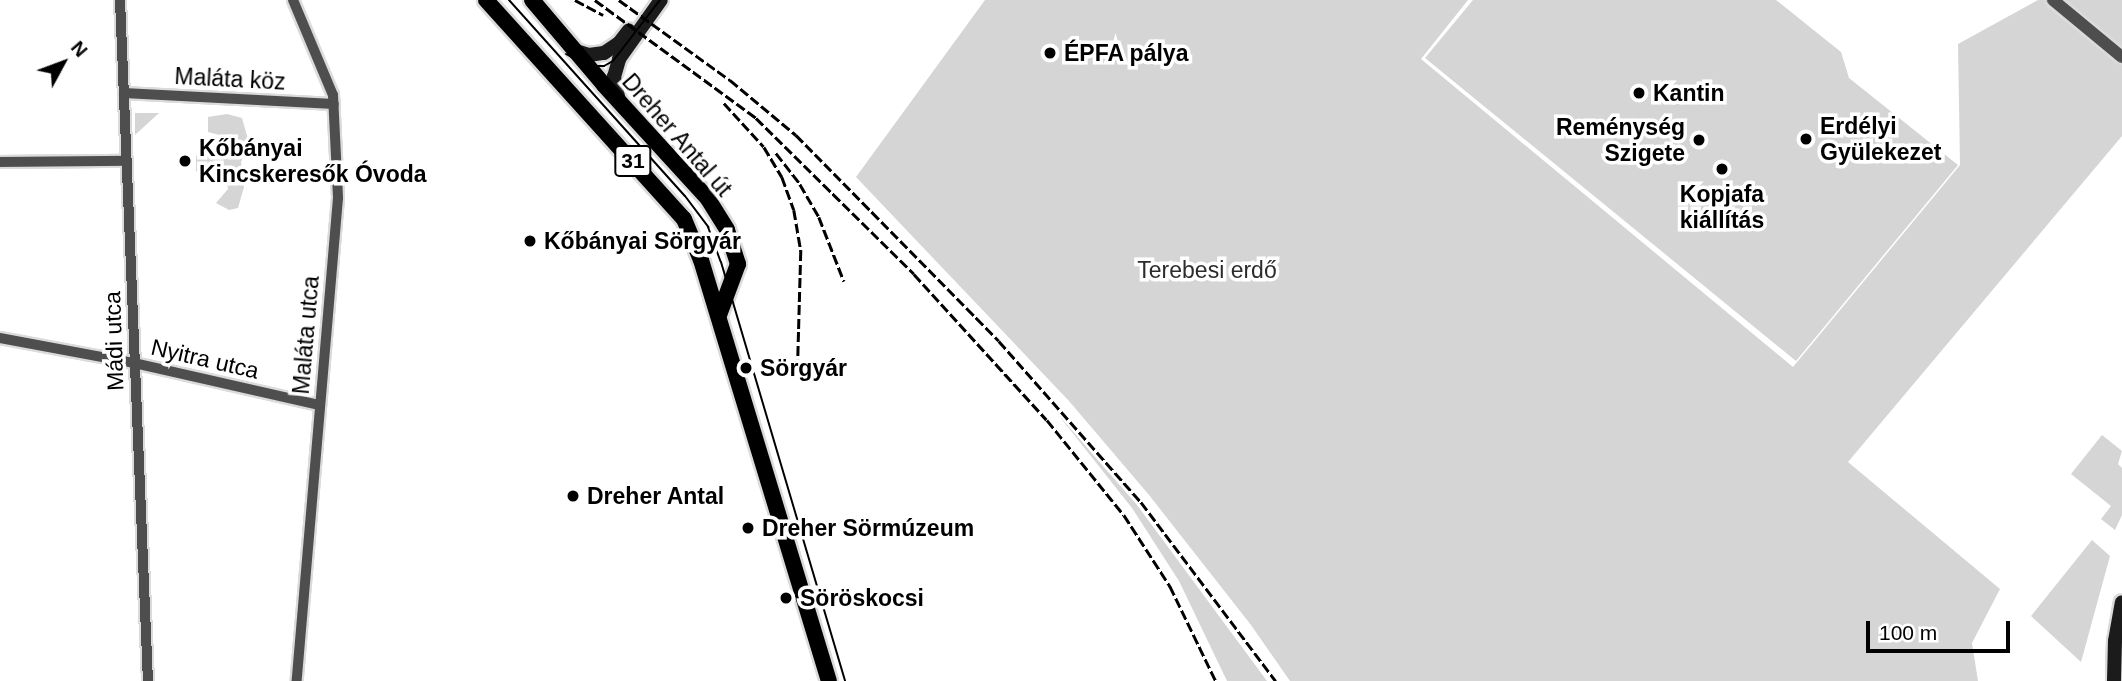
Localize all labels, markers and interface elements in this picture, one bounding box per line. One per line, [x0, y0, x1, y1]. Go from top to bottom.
north arrow [28, 28, 98, 98]
text: N [67, 37, 92, 61]
place label: ÉPFA pálya [1064, 39, 1189, 67]
marker: ÉPFA pálya [1042, 45, 1058, 61]
street label: Maláta köz [174, 62, 286, 96]
street label: Dreher Antal út [616, 68, 738, 202]
place label: Kantin [1653, 79, 1725, 107]
marker: Kantin [1631, 85, 1647, 101]
place label: Erdélyi Gyülekezet [1820, 112, 1941, 166]
place label: Reménység Szigete [1556, 113, 1685, 167]
marker: Erdélyi Gyülekezet [1798, 131, 1814, 147]
marker: Reménység Szigete [1691, 132, 1707, 148]
place label: Kőbányai Kincskeresők Óvoda [199, 134, 427, 188]
road number: 31 [614, 144, 652, 178]
marker: Kőbányai Kincskeresők Óvoda [177, 153, 193, 169]
marker: Kopjafa kiállítás [1714, 161, 1730, 177]
place label: Kopjafa kiállítás [1680, 180, 1764, 234]
place label: Kőbányai Sörgyár [544, 227, 741, 255]
marker: Kőbányai Sörgyár [522, 233, 538, 249]
park label: Terebesi erdő [1137, 256, 1277, 284]
street label: Maláta utca [287, 275, 325, 395]
street label: Mádi utca [98, 291, 130, 391]
street label: Nyitra utca [148, 333, 262, 385]
place label: Sörgyár [760, 354, 847, 382]
marker: Sörgyár [738, 360, 754, 376]
place label: Dreher Antal [587, 482, 725, 510]
marker: Dreher Antal [565, 488, 581, 504]
place label: Dreher Sörmúzeum [762, 514, 974, 542]
marker: Dreher Sörmúzeum [740, 520, 756, 536]
place label: Söröskocsi [800, 584, 924, 612]
marker: Söröskocsi [778, 590, 794, 606]
scale bar [1870, 608, 2014, 652]
text: 100 m [1879, 621, 1937, 644]

